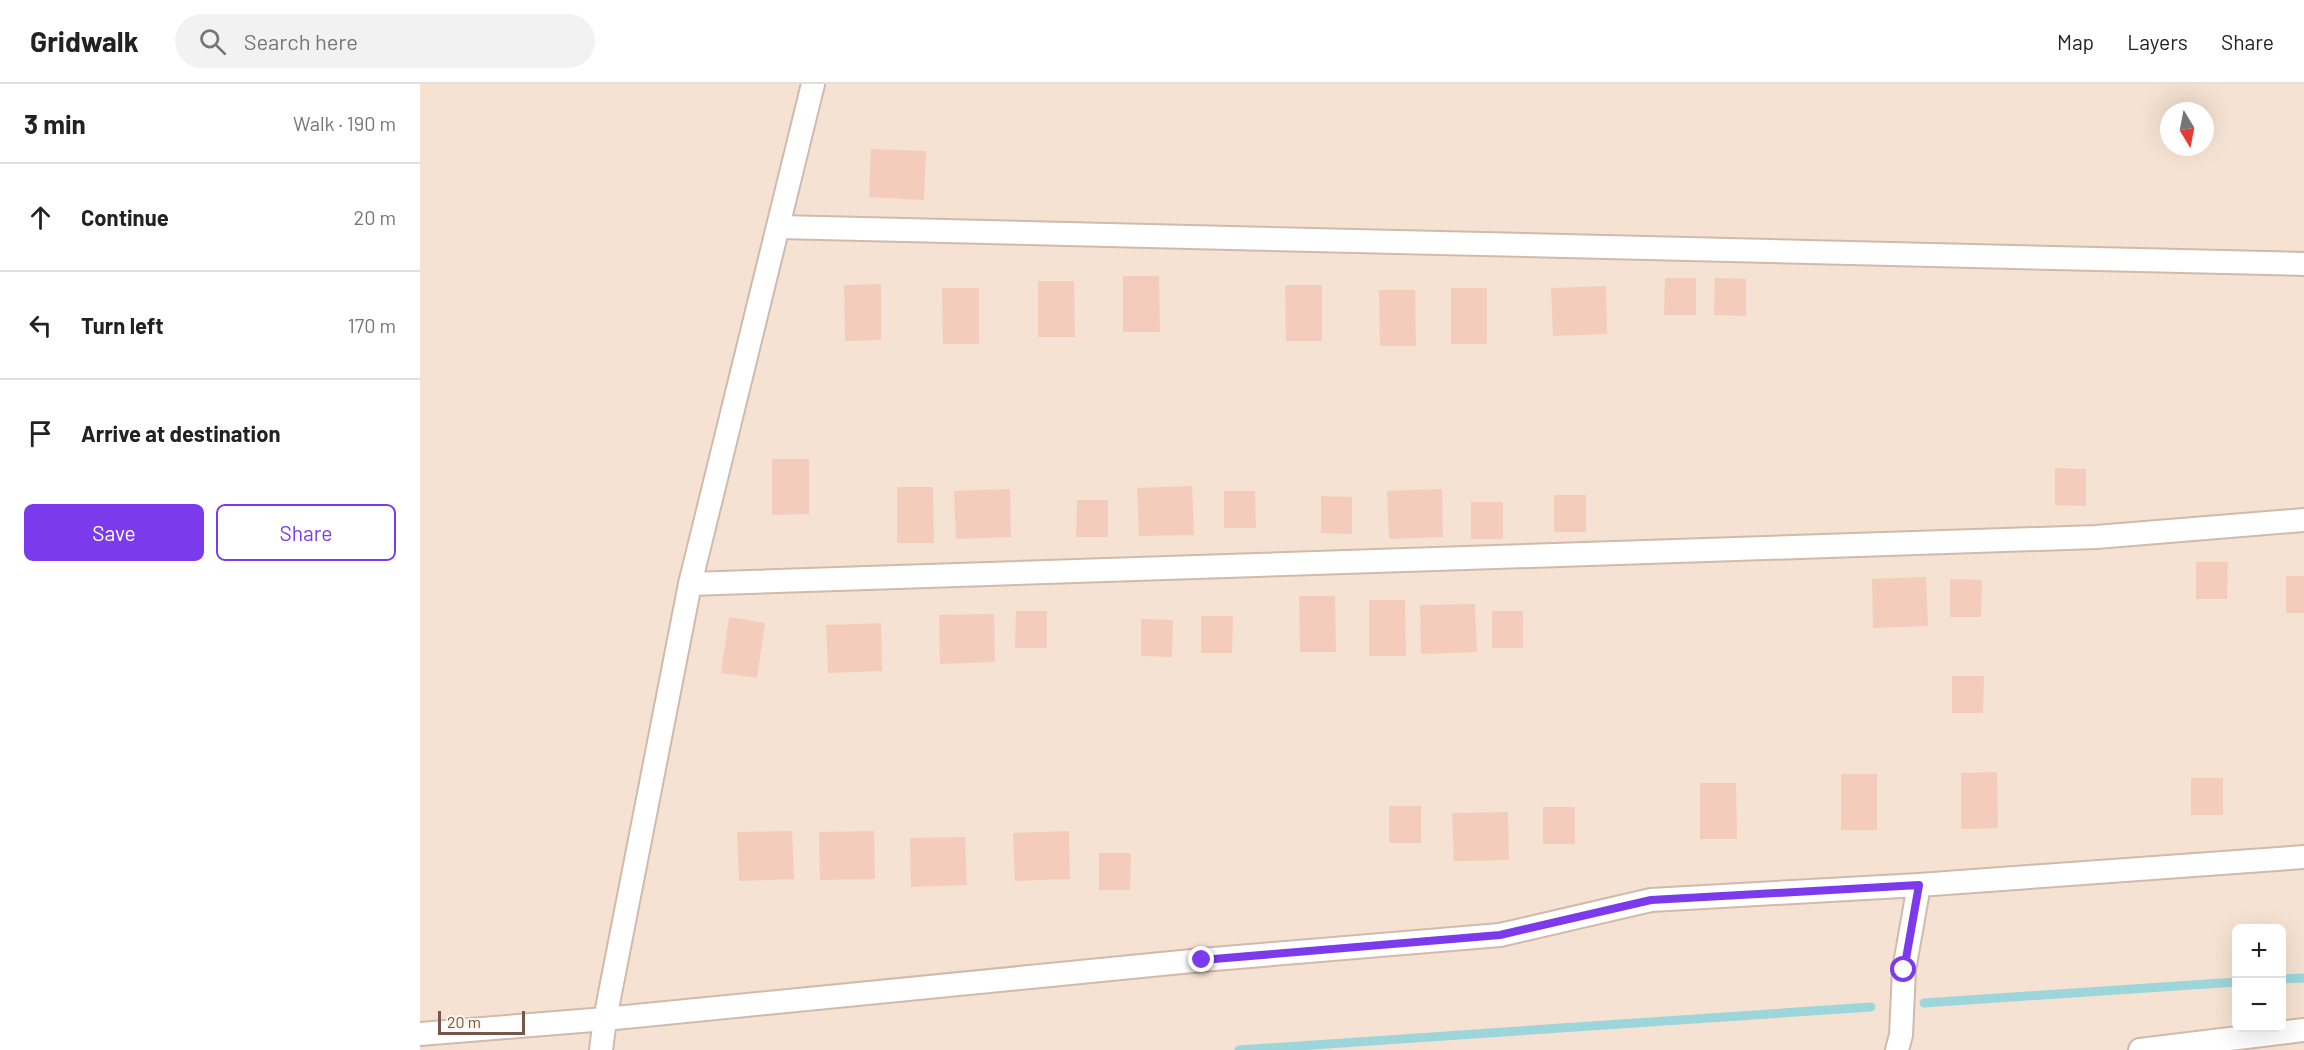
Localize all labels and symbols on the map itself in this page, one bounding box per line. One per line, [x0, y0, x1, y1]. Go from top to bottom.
north arrow [2160, 102, 2214, 156]
route end [1188, 946, 1214, 972]
route start [1890, 956, 1916, 982]
scale bar [438, 1008, 525, 1036]

